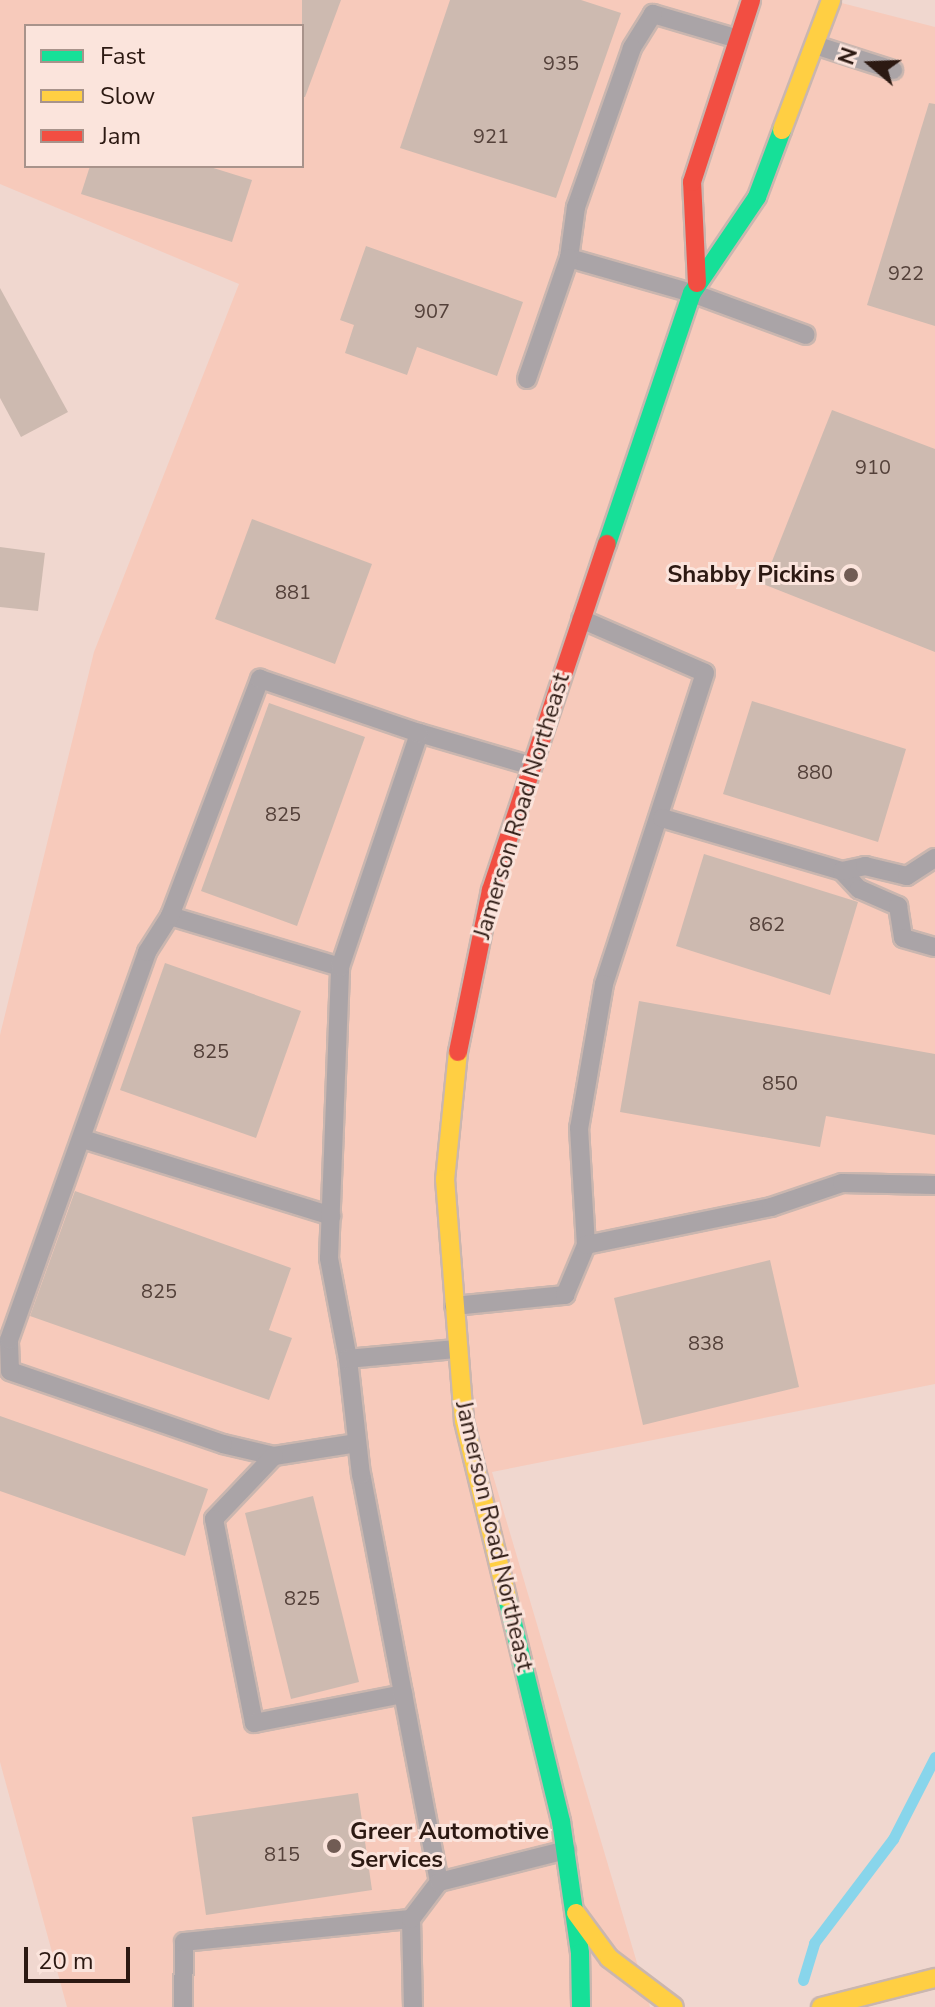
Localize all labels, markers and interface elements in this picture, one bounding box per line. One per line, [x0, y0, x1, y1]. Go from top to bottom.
legend [24, 24, 304, 168]
north arrow [831, 24, 911, 104]
text: Fast [100, 40, 145, 72]
text: N [831, 44, 865, 69]
house number: 935 [543, 51, 579, 75]
text: Slow [100, 80, 155, 112]
text: Jam [100, 120, 141, 152]
house number: 921 [473, 124, 509, 148]
house number: 922 [888, 261, 924, 285]
house number: 907 [414, 299, 450, 323]
house number: 910 [855, 455, 891, 479]
place label: Shabby Pickins [667, 561, 835, 589]
marker: Shabby Pickins [842, 566, 860, 584]
house number: 881 [275, 580, 311, 604]
street label: Jamerson Road Northeast [468, 670, 576, 942]
house number: 880 [797, 760, 833, 784]
house number: 825 [265, 802, 301, 826]
house number: 862 [749, 912, 785, 936]
house number: 825 [193, 1039, 229, 1063]
house number: 850 [762, 1071, 798, 1095]
house number: 825 [141, 1279, 177, 1303]
house number: 838 [688, 1331, 724, 1355]
street label: Jamerson Road Northeast [449, 1398, 539, 1674]
house number: 825 [284, 1586, 320, 1610]
place label: Greer Automotive Services [350, 1818, 549, 1874]
marker: Greer Automotive Services [325, 1837, 343, 1855]
house number: 815 [264, 1842, 300, 1866]
scale bar [28, 1931, 134, 1981]
text: 20 m [38, 1945, 94, 1977]

